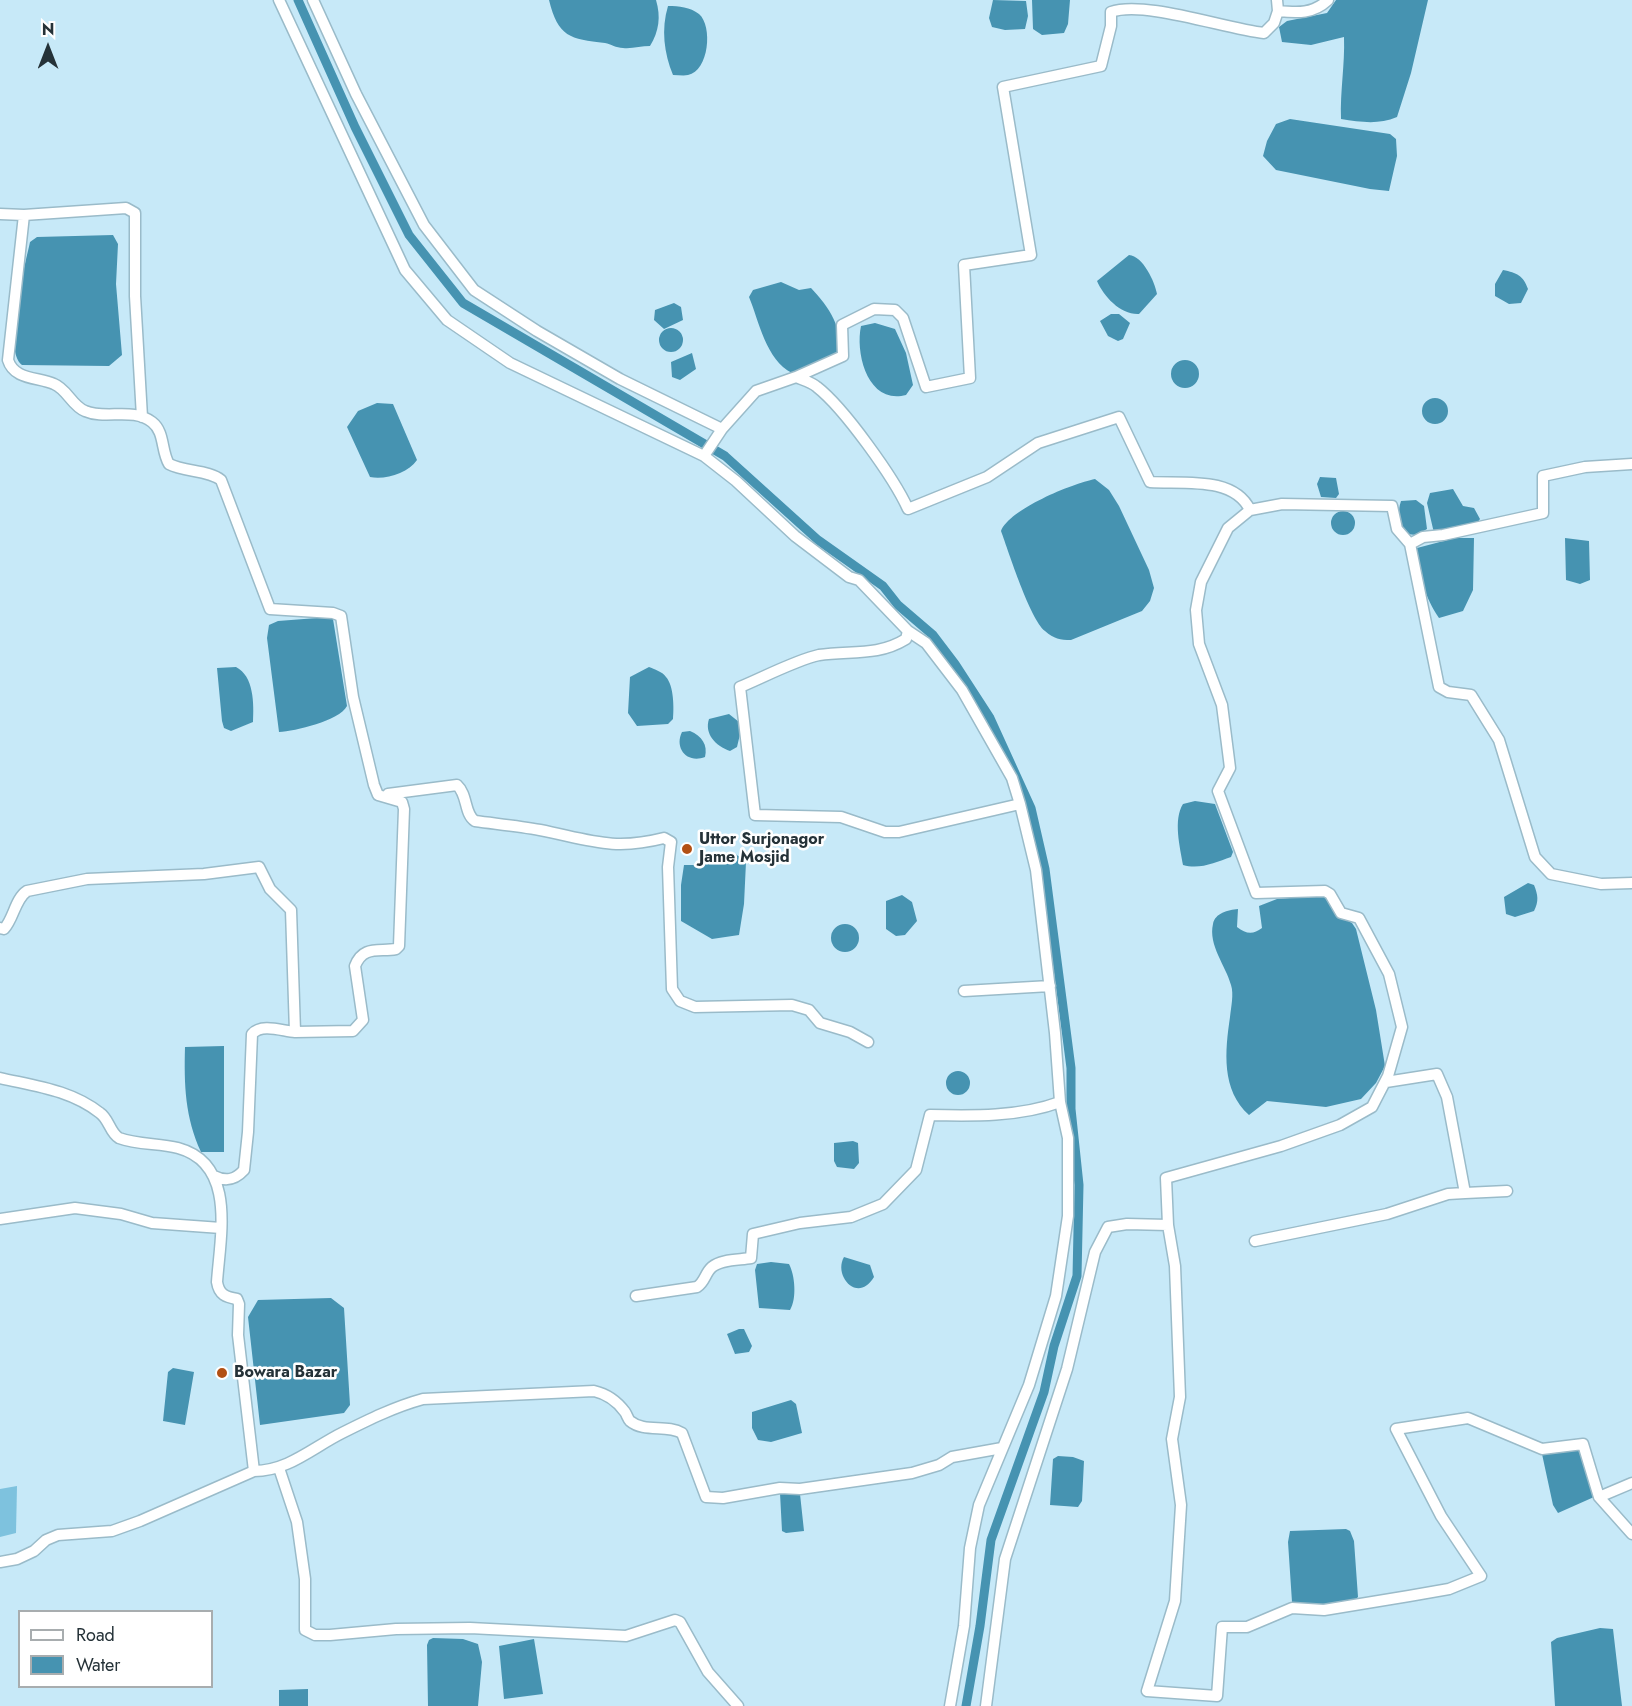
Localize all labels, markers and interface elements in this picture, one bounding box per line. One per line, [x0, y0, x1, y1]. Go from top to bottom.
north arrow [18, 18, 78, 78]
text: N [42, 18, 54, 41]
place label: Uttor Surjonagor Jame Mosjid [699, 830, 824, 868]
marker: Uttor Surjonagor Jame Mosjid [680, 842, 694, 856]
place label: Bowara Bazar [234, 1363, 337, 1383]
marker: Bowara Bazar [215, 1366, 229, 1380]
legend [18, 1610, 213, 1688]
text: Road [76, 1622, 115, 1648]
text: Water [76, 1652, 120, 1678]

